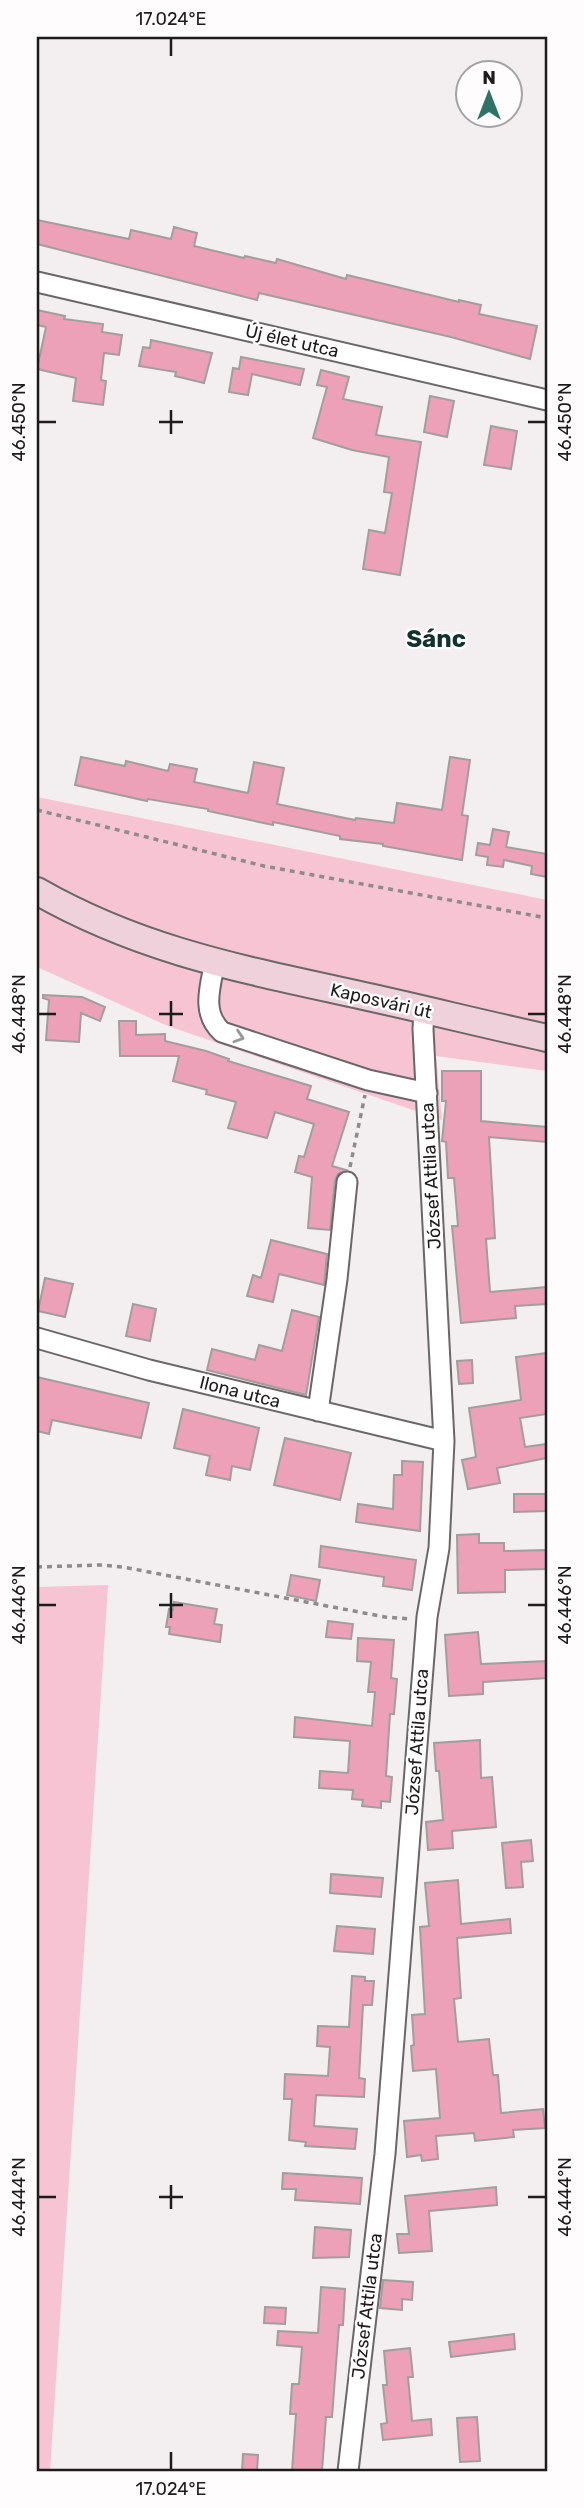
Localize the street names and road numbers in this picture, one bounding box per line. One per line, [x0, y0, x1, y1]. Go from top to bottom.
street label: Új élet utca [243, 320, 341, 362]
street label: Kaposvári út [328, 979, 434, 1023]
street label: József Attila utca [416, 1102, 446, 1250]
street label: Ilona utca [197, 1371, 283, 1413]
street label: József Attila utca [401, 1668, 433, 1816]
street label: József Attila utca [347, 2232, 387, 2380]

